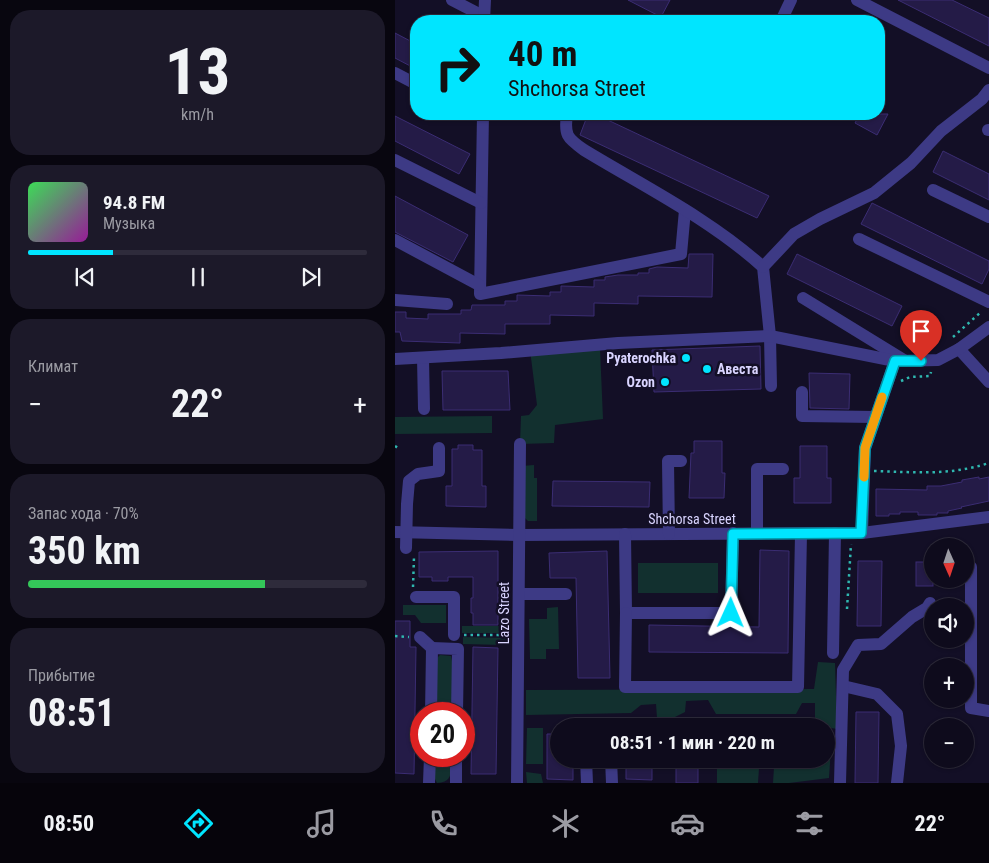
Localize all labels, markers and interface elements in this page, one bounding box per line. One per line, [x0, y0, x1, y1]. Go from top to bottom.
text: 13 [165, 34, 230, 110]
text: 40 m [508, 34, 577, 75]
icon: right [425, 35, 490, 100]
text: Shchorsa Street [508, 76, 646, 101]
text: km/h [181, 105, 214, 124]
text: 94.8 FM [103, 191, 165, 214]
text: Музыка [103, 214, 155, 233]
icon: previous [71, 263, 99, 291]
icon: pause [184, 263, 212, 291]
icon: next [297, 263, 325, 291]
pin [900, 310, 942, 361]
icon: arrive [907, 317, 935, 345]
place label: Pyaterochka [606, 350, 676, 366]
marker: Pyaterochka [680, 352, 692, 364]
text: Климат [28, 357, 78, 376]
place label: Авеста [717, 361, 759, 377]
marker: Авеста [701, 363, 713, 375]
place label: Ozon [626, 374, 655, 390]
marker: Ozon [659, 376, 671, 388]
text: 22° [171, 382, 224, 426]
text: − [28, 388, 42, 421]
text: + [353, 388, 367, 421]
text: Запас хода · 70% [28, 504, 139, 523]
street label: Shchorsa Street [648, 511, 736, 527]
text: 350 km [28, 529, 141, 573]
north arrow [924, 538, 974, 588]
map controls [924, 538, 974, 768]
street label: Lazo Street [496, 582, 512, 644]
position arrow [704, 586, 756, 638]
button: sound [924, 598, 974, 648]
button: + [924, 658, 974, 708]
text: Прибытие [28, 666, 95, 685]
text: 08:51 [28, 691, 115, 735]
speed limit sign: 20 [410, 702, 475, 767]
button: − [924, 718, 974, 768]
text: 08:51 · 1 мин · 220 m [610, 731, 775, 754]
icon: directions [181, 806, 216, 841]
icon: music [304, 806, 339, 841]
icon: phone [426, 806, 461, 841]
icon: climate [548, 806, 583, 841]
icon: car [670, 806, 705, 841]
icon: filters [792, 806, 827, 841]
text: 08:50 [44, 811, 94, 836]
text: 22° [915, 811, 945, 836]

